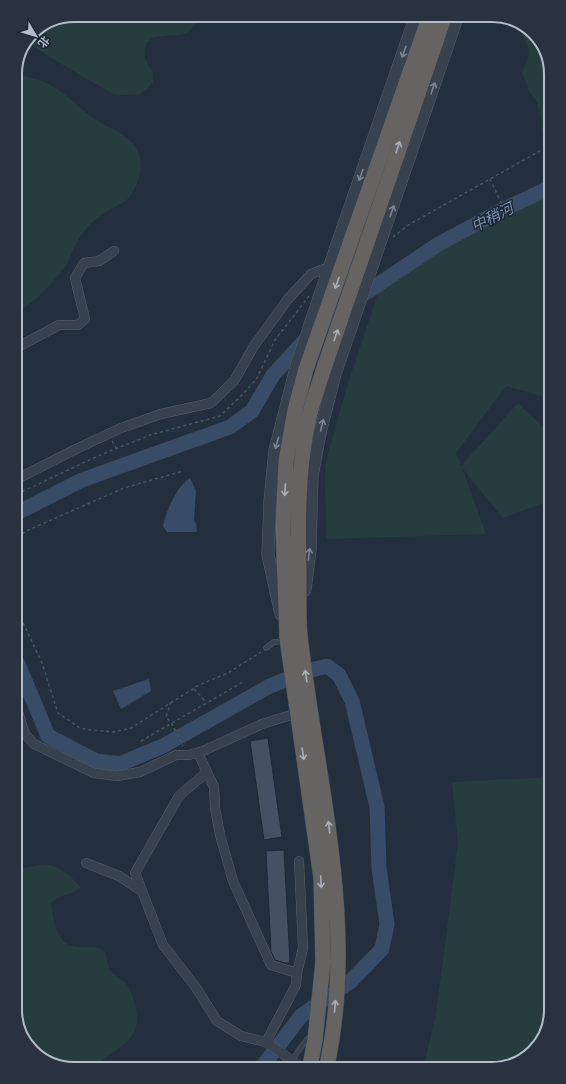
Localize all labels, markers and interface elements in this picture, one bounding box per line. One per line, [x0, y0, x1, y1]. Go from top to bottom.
north arrow [16, 16, 56, 56]
text: 北 [36, 34, 52, 50]
one-way arrow [400, 45, 407, 58]
one-way arrow [430, 82, 438, 94]
one-way arrow [395, 142, 403, 154]
one-way arrow [357, 169, 365, 181]
water label: 中稍河 [468, 198, 519, 235]
one-way arrow [389, 205, 396, 218]
one-way arrow [332, 277, 340, 289]
one-way arrow [332, 329, 340, 341]
one-way arrow [318, 419, 326, 432]
one-way arrow [273, 436, 280, 449]
one-way arrow [281, 483, 288, 496]
one-way arrow [305, 548, 313, 561]
one-way arrow [302, 669, 310, 682]
one-way arrow [299, 747, 307, 760]
one-way arrow [325, 821, 333, 834]
one-way arrow [317, 875, 324, 888]
one-way arrow [331, 1000, 338, 1013]

